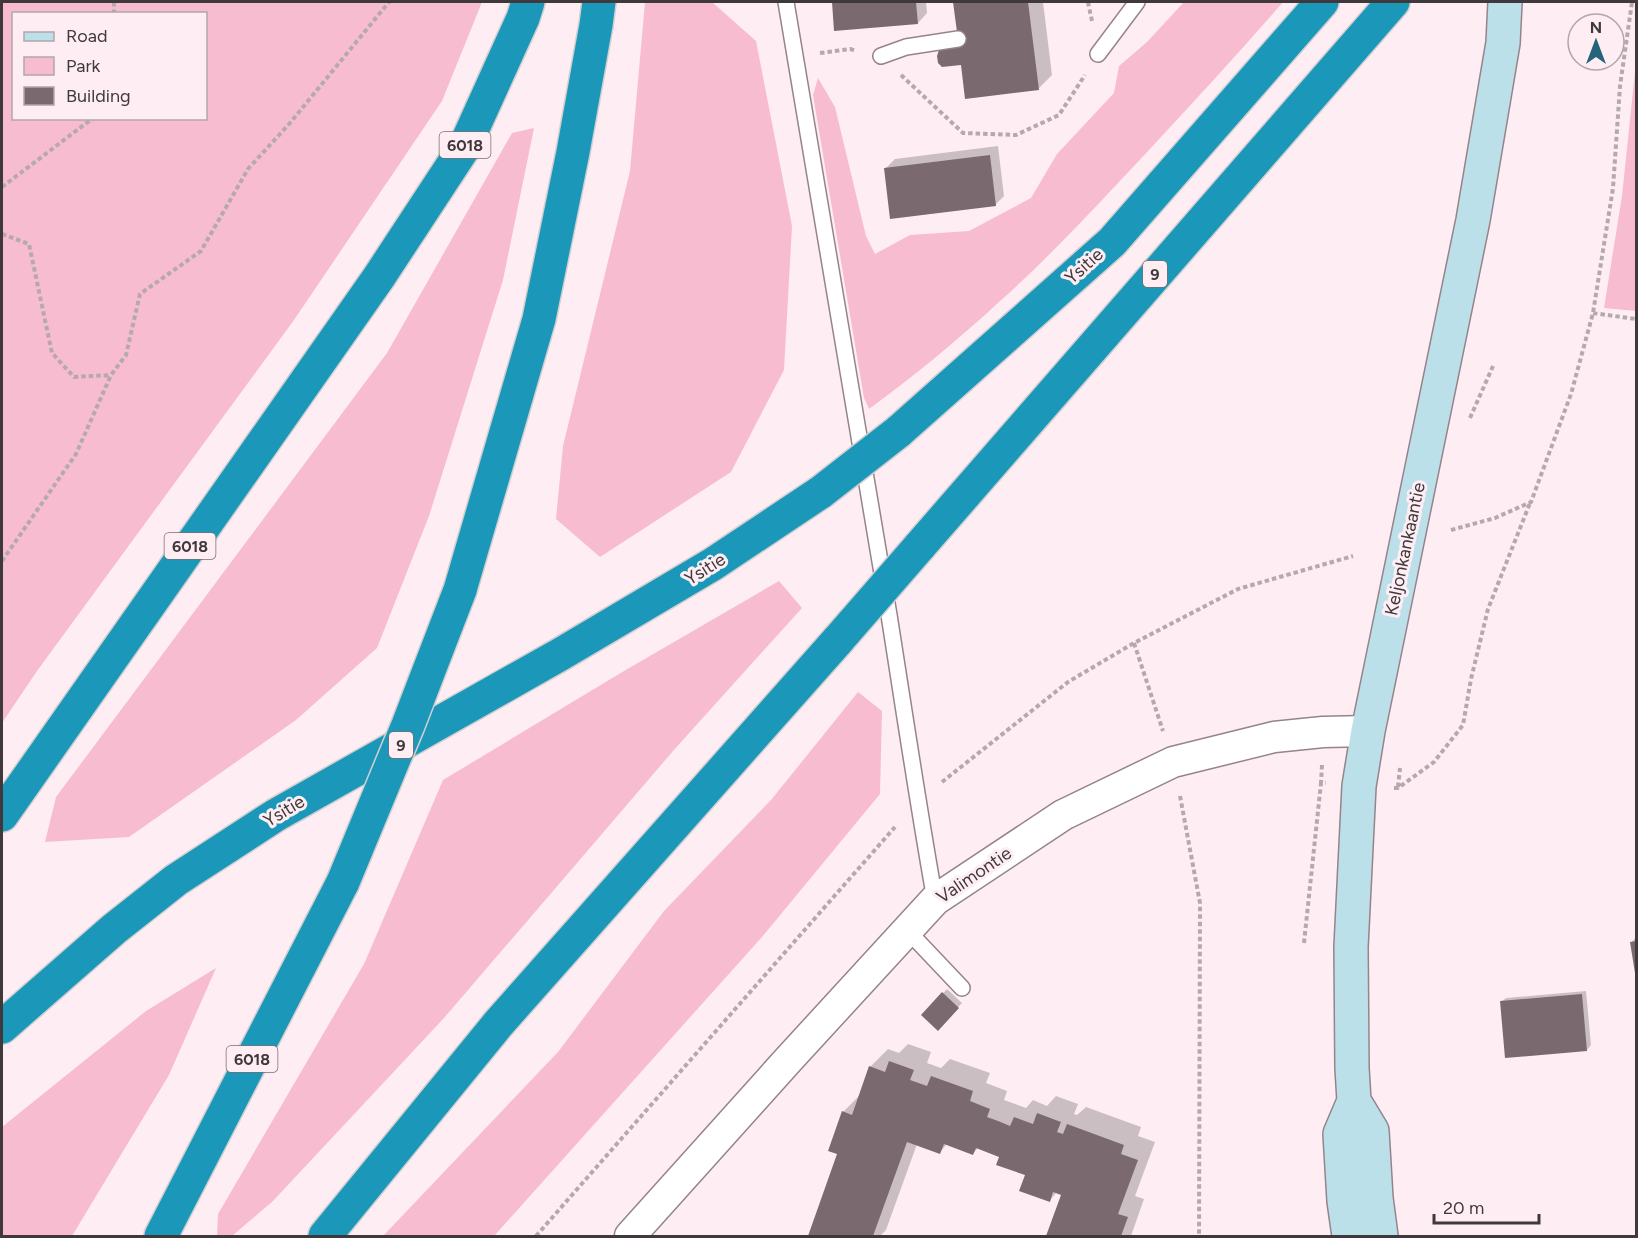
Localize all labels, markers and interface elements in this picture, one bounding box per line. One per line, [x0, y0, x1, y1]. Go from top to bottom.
legend [12, 12, 207, 120]
north arrow [1566, 12, 1626, 72]
text: N [1590, 18, 1602, 37]
text: Road [66, 25, 107, 47]
text: Park [66, 55, 101, 77]
text: Building [66, 85, 131, 107]
road number: 6018 [440, 132, 490, 158]
street label: Ysitie [1060, 243, 1108, 289]
road number: 9 [1143, 261, 1167, 287]
street label: Keljonkankaantie [1380, 480, 1430, 618]
road number: 6018 [164, 533, 216, 559]
street label: Ysitie [681, 548, 730, 590]
road number: 9 [389, 732, 413, 758]
street label: Ysitie [260, 790, 309, 832]
street label: Valimontie [932, 842, 1016, 908]
road number: 6018 [226, 1046, 278, 1072]
scale bar [1434, 1187, 1539, 1225]
text: 20 m [1443, 1197, 1484, 1219]

